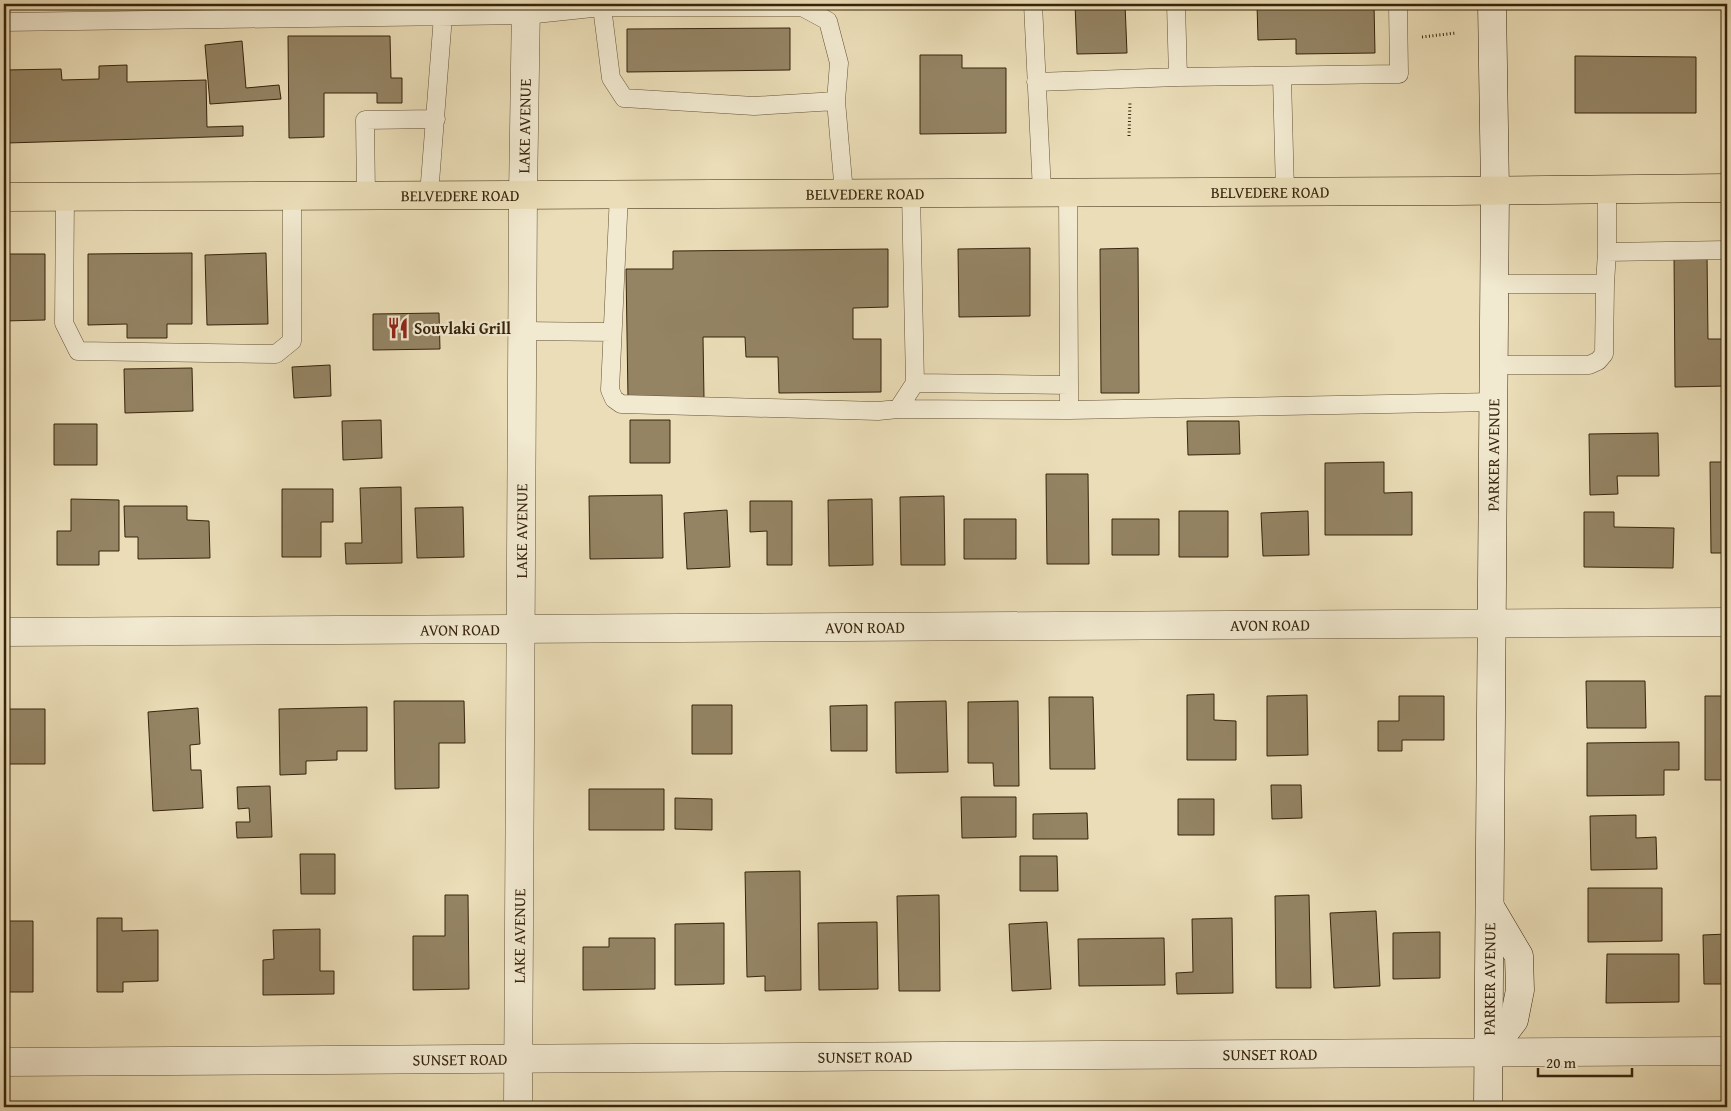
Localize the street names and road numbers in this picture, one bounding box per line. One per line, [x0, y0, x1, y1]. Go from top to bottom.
street label: LAKE AVENUE [511, 78, 537, 174]
street label: BELVEDERE ROAD [1211, 180, 1330, 204]
street label: BELVEDERE ROAD [806, 181, 925, 206]
street label: BELVEDERE ROAD [401, 183, 520, 207]
street label: PARKER AVENUE [1481, 398, 1505, 512]
street label: LAKE AVENUE [509, 484, 533, 578]
street label: AVON ROAD [1230, 612, 1310, 637]
street label: AVON ROAD [825, 615, 905, 639]
street label: AVON ROAD [420, 617, 500, 642]
street label: LAKE AVENUE [507, 889, 531, 983]
street label: PARKER AVENUE [1477, 922, 1501, 1036]
street label: SUNSET ROAD [1222, 1042, 1318, 1066]
street label: SUNSET ROAD [817, 1044, 913, 1069]
street label: SUNSET ROAD [412, 1047, 508, 1071]

